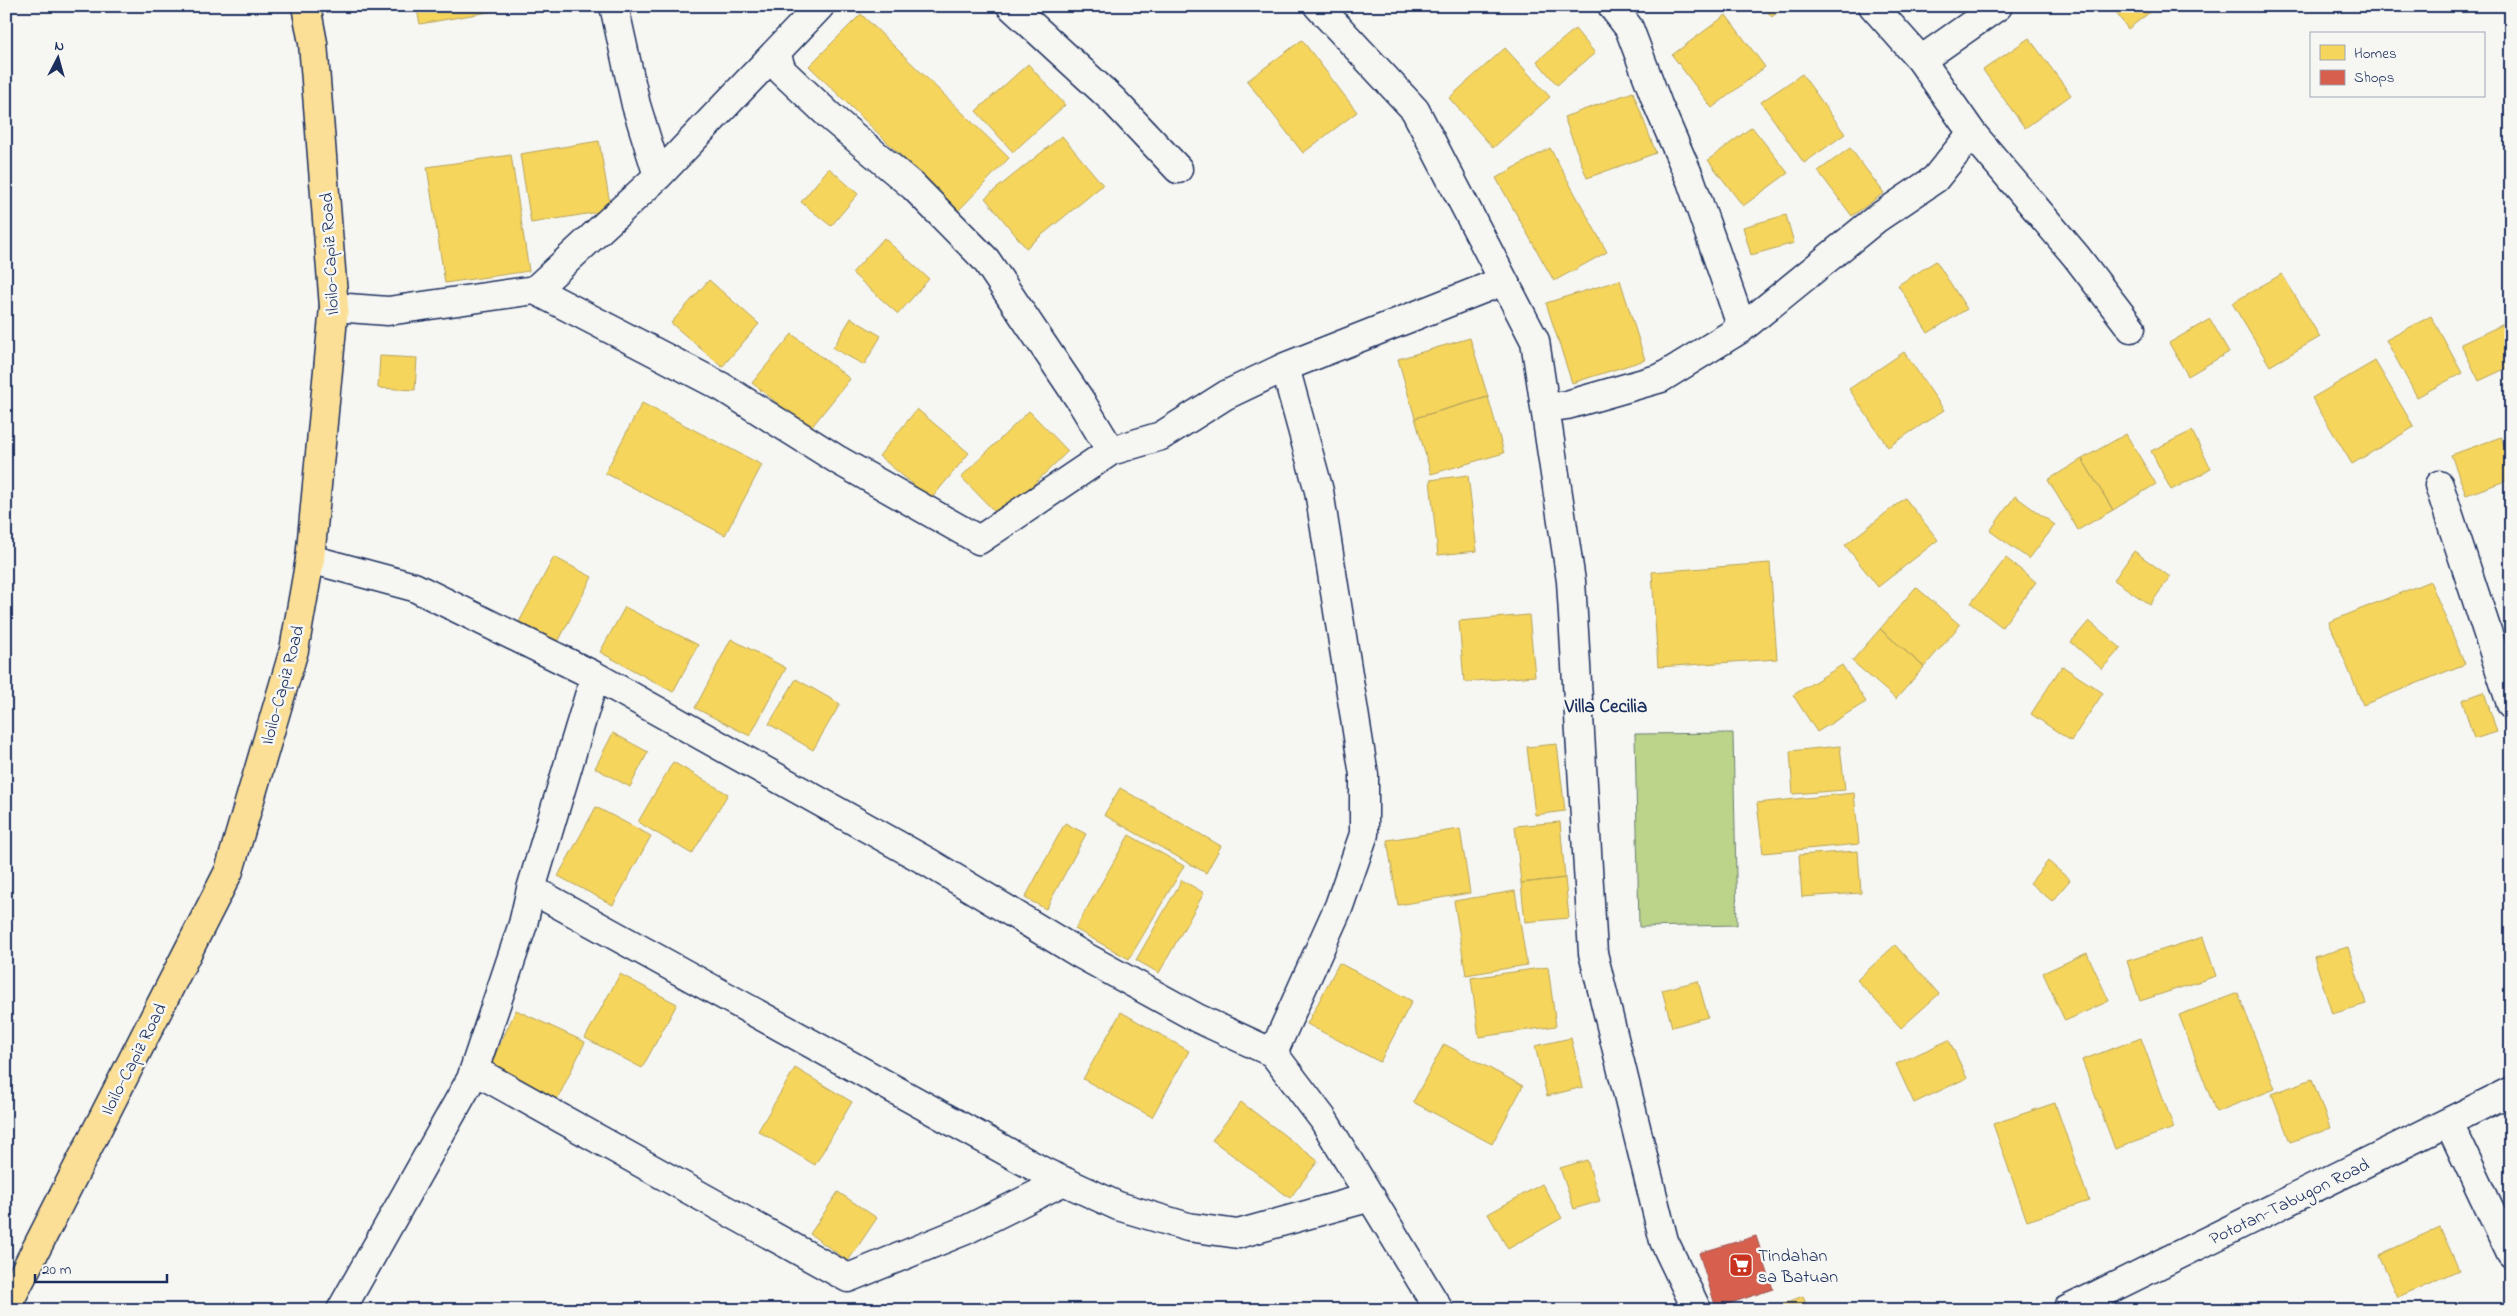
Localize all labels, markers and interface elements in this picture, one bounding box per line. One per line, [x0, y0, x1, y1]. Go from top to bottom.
north arrow [32, 32, 82, 82]
legend [2310, 32, 2484, 98]
text: N [53, 36, 65, 57]
text: Homes [2354, 43, 2397, 65]
text: Shops [2354, 67, 2394, 89]
street label: Iloilo-Capiz Road [315, 192, 347, 316]
street label: Iloilo-Capiz Road [255, 623, 312, 748]
district label: Villa Cecilia [1564, 694, 1647, 721]
street label: Iloilo-Capiz Road [95, 999, 174, 1121]
street label: Pototan-Tabugon Road [2205, 1153, 2375, 1254]
place label: Tindahan sa Batuan [1758, 1244, 1838, 1291]
scale bar [35, 1251, 168, 1283]
supermarket icon: Tindahan sa Batuan [1728, 1252, 1754, 1278]
text: 20 m [42, 1259, 72, 1281]

